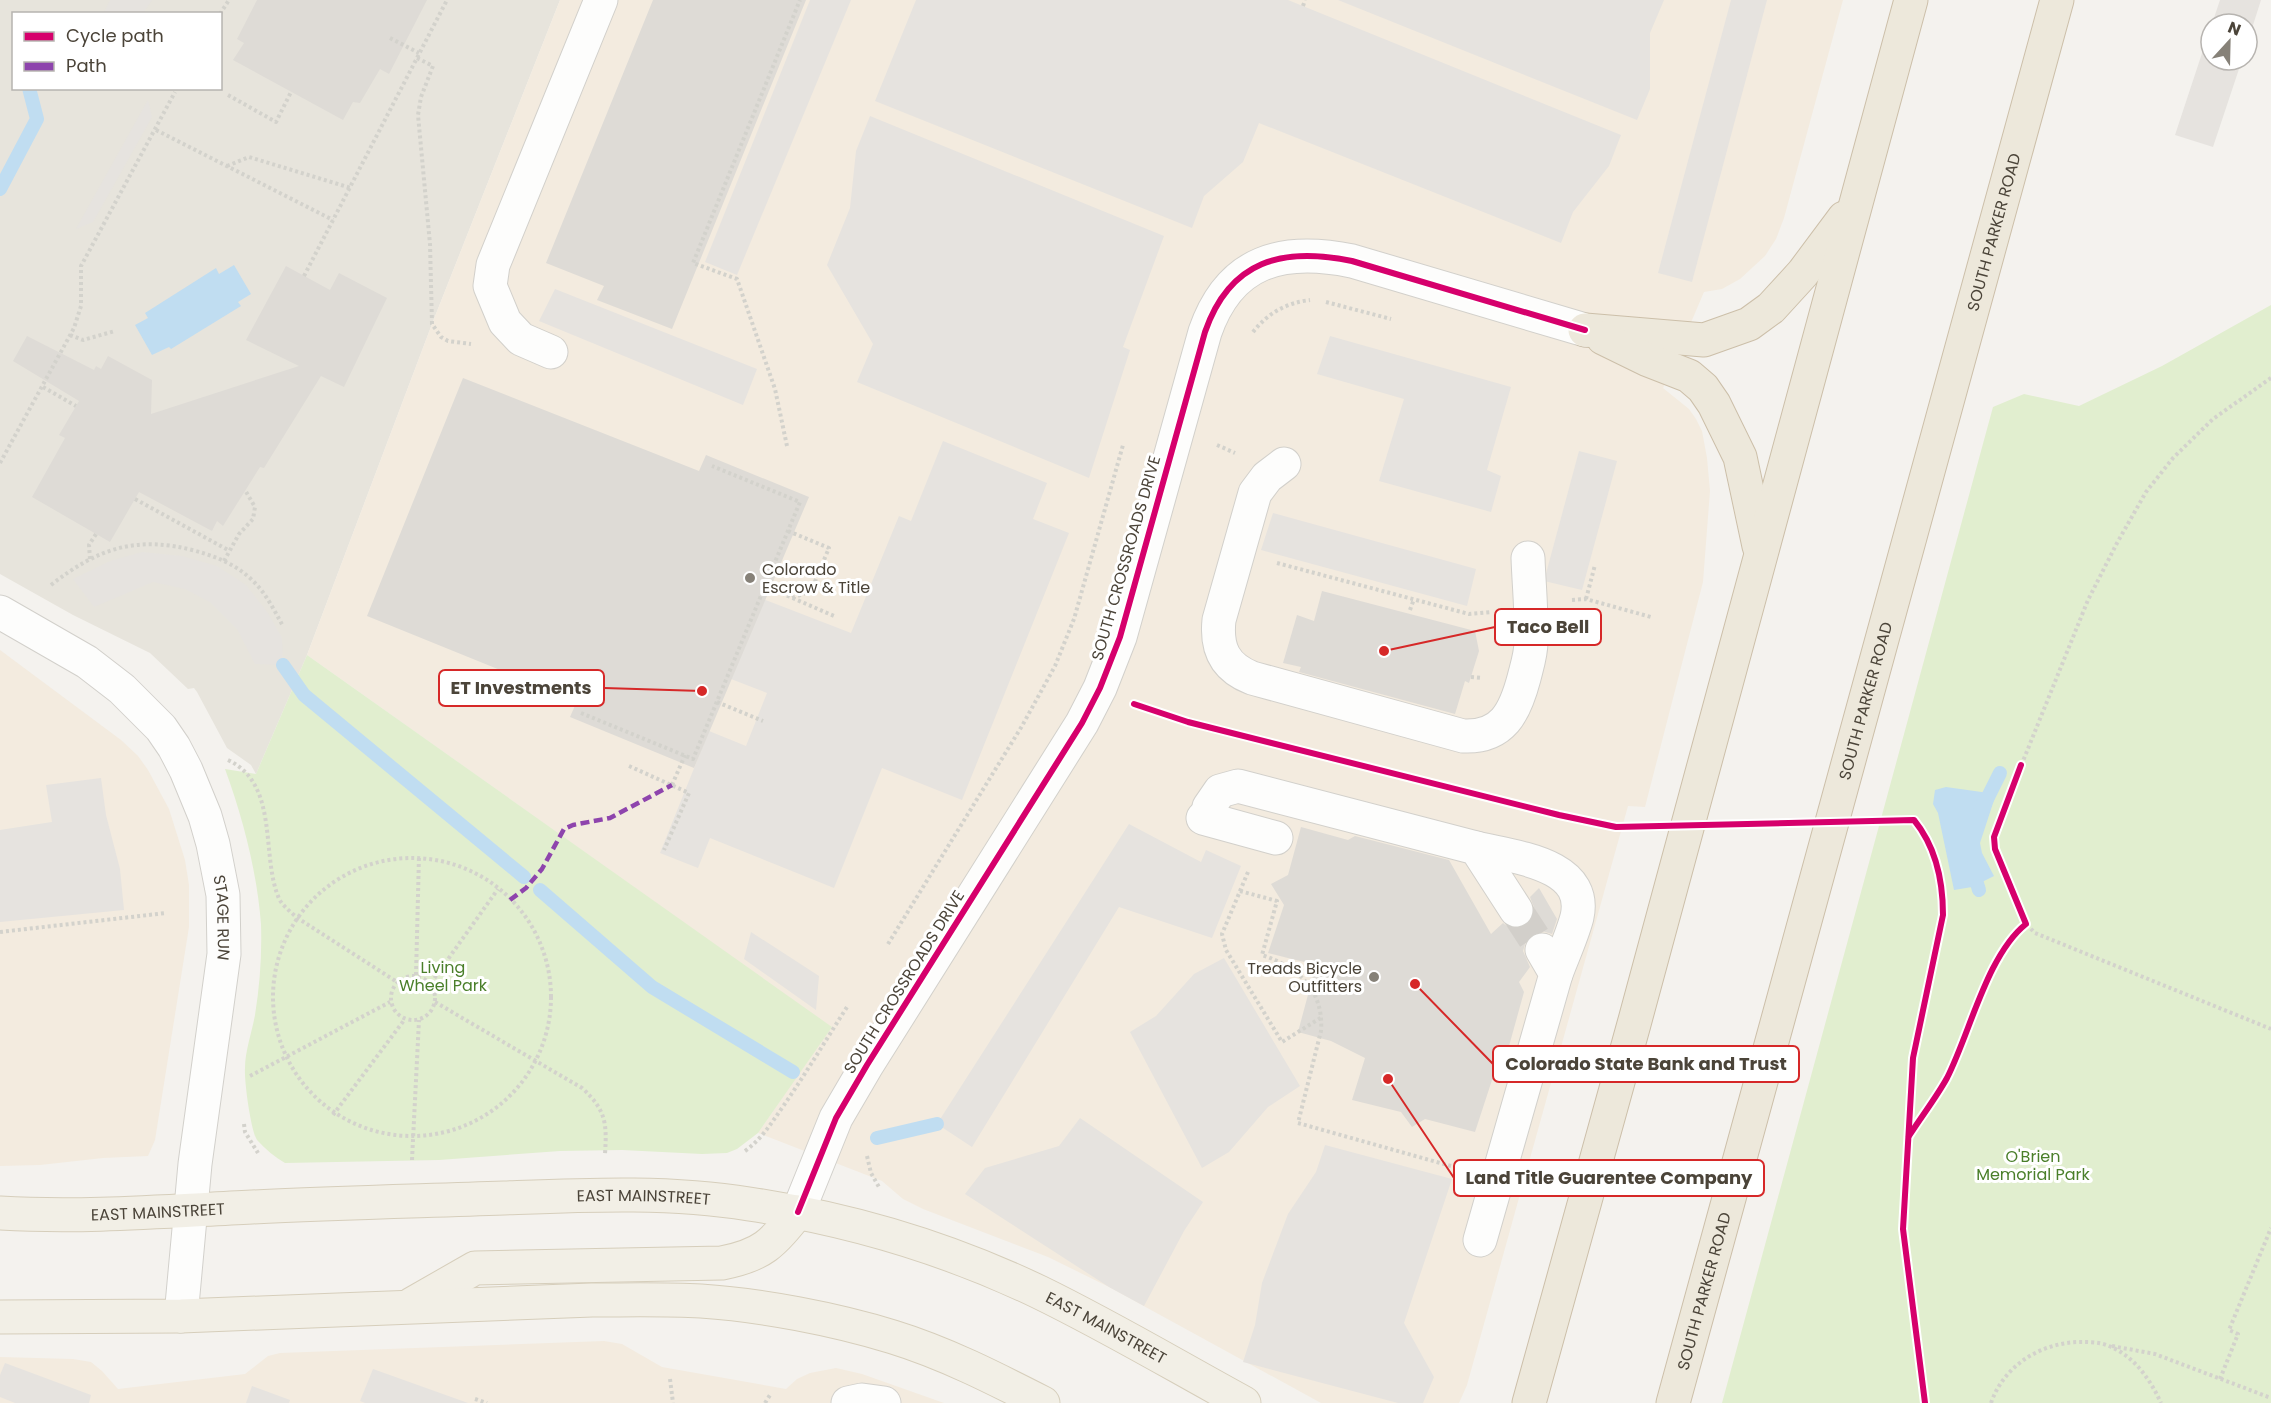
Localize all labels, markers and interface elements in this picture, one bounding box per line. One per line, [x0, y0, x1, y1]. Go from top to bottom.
legend [12, 12, 222, 90]
north arrow [2199, 12, 2259, 72]
text: N [2225, 16, 2244, 41]
text: Cycle path [66, 23, 164, 48]
text: Path [66, 53, 107, 78]
street label: SOUTH PARKER ROAD [1961, 150, 2026, 314]
street label: SOUTH CROSSROADS DRIVE [1086, 453, 1166, 663]
place label: Colorado Escrow & Title [762, 558, 870, 599]
marker: Colorado Escrow & Title [743, 571, 757, 585]
callout: Taco Bell [1495, 609, 1601, 645]
text: Taco Bell [1507, 614, 1589, 639]
street label: SOUTH PARKER ROAD [1833, 619, 1898, 782]
callout: ET Investments [439, 670, 604, 706]
text: ET Investments [451, 675, 591, 700]
street label: STAGE RUN [208, 873, 236, 962]
street label: SOUTH CROSSROADS DRIVE [838, 886, 970, 1078]
park label: Living Wheel Park [399, 956, 488, 997]
place label: Treads Bicycle Outfitters [1247, 957, 1362, 998]
marker: Treads Bicycle Outfitters [1367, 970, 1381, 984]
callout: Colorado State Bank and Trust [1493, 1046, 1799, 1082]
text: Colorado State Bank and Trust [1505, 1051, 1787, 1076]
park label: O'Brien Memorial Park [1976, 1145, 2091, 1186]
callout: Land Title Guarentee Company [1454, 1160, 1764, 1196]
text: Land Title Guarentee Company [1466, 1165, 1753, 1190]
street label: EAST MAINSTREET [576, 1183, 712, 1211]
street label: EAST MAINSTREET [91, 1197, 226, 1226]
street label: SOUTH PARKER ROAD [1671, 1210, 1736, 1373]
street label: EAST MAINSTREET [1042, 1286, 1171, 1369]

